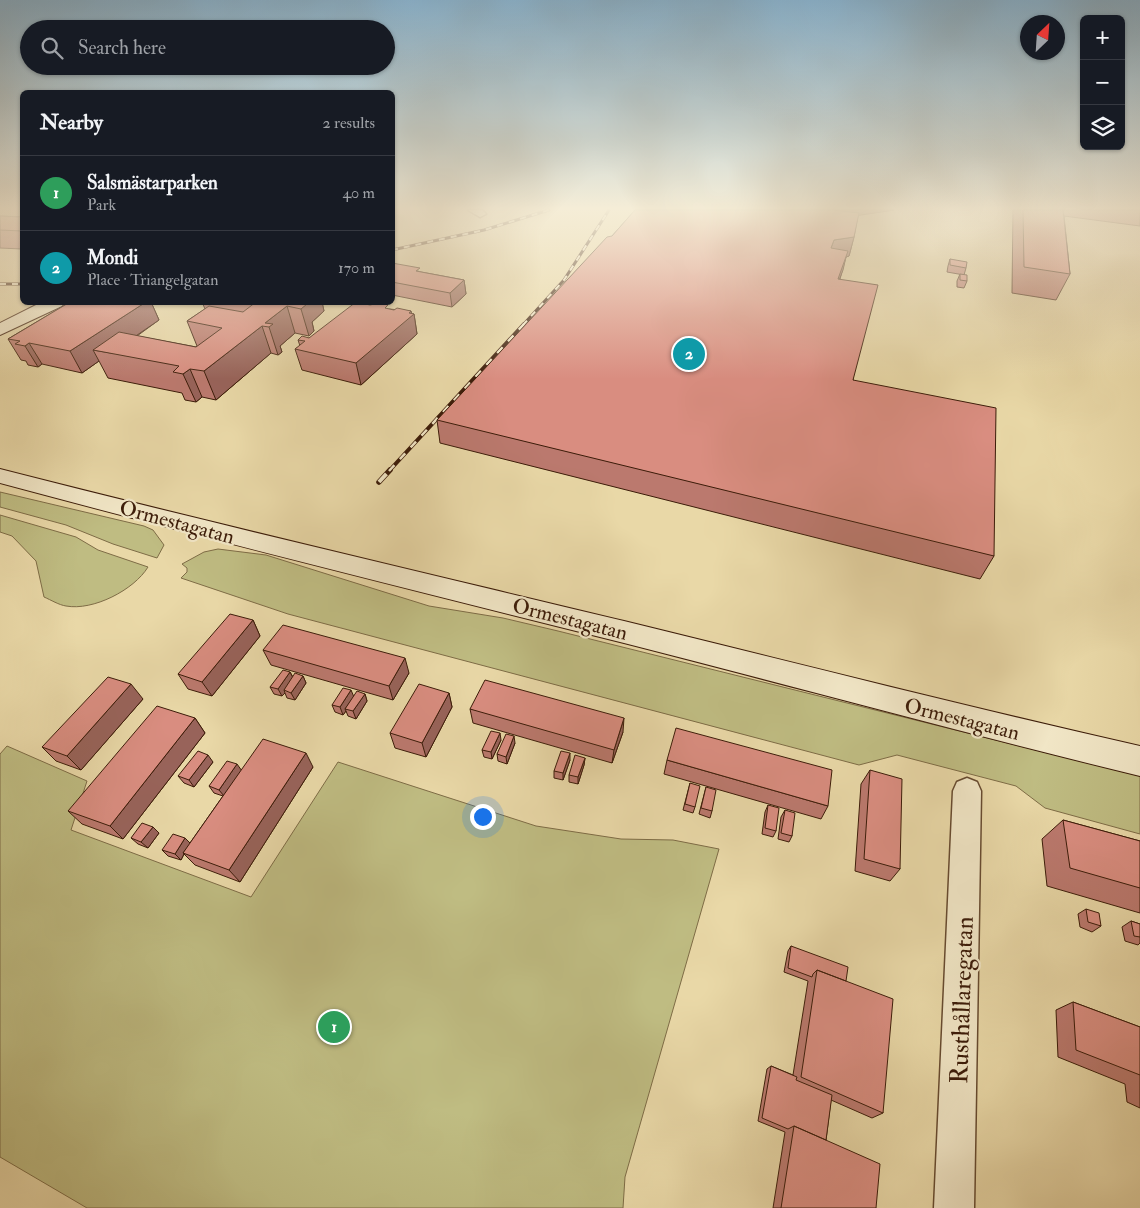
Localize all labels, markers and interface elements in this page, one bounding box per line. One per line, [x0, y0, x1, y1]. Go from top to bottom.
north arrow [1020, 15, 1065, 60]
map controls [1080, 15, 1125, 150]
button: + [1080, 15, 1125, 60]
search box [20, 20, 395, 75]
icon: search [38, 34, 66, 62]
text: Search here [78, 36, 166, 60]
button: − [1080, 60, 1125, 105]
button: layers [1080, 105, 1125, 150]
text: Nearby [40, 109, 103, 136]
text: 2 results [322, 113, 375, 133]
text: Salsmästarparken [87, 171, 218, 195]
text: 1 [53, 183, 59, 203]
text: 40 m [342, 183, 375, 203]
text: Park [87, 195, 116, 215]
text: Mondi [87, 246, 138, 270]
text: 2 [52, 258, 60, 278]
text: 170 m [338, 258, 375, 278]
text: Place · Triangelgatan [87, 270, 218, 290]
pin: 2 [673, 335, 705, 373]
street label: Ormestagatan [116, 494, 237, 551]
street label: Ormestagatan [509, 592, 630, 647]
street label: Ormestagatan [901, 692, 1022, 747]
your location [470, 804, 496, 830]
street label: Rusthållaregatan [944, 916, 981, 1084]
pin: 1 [318, 1008, 350, 1046]

